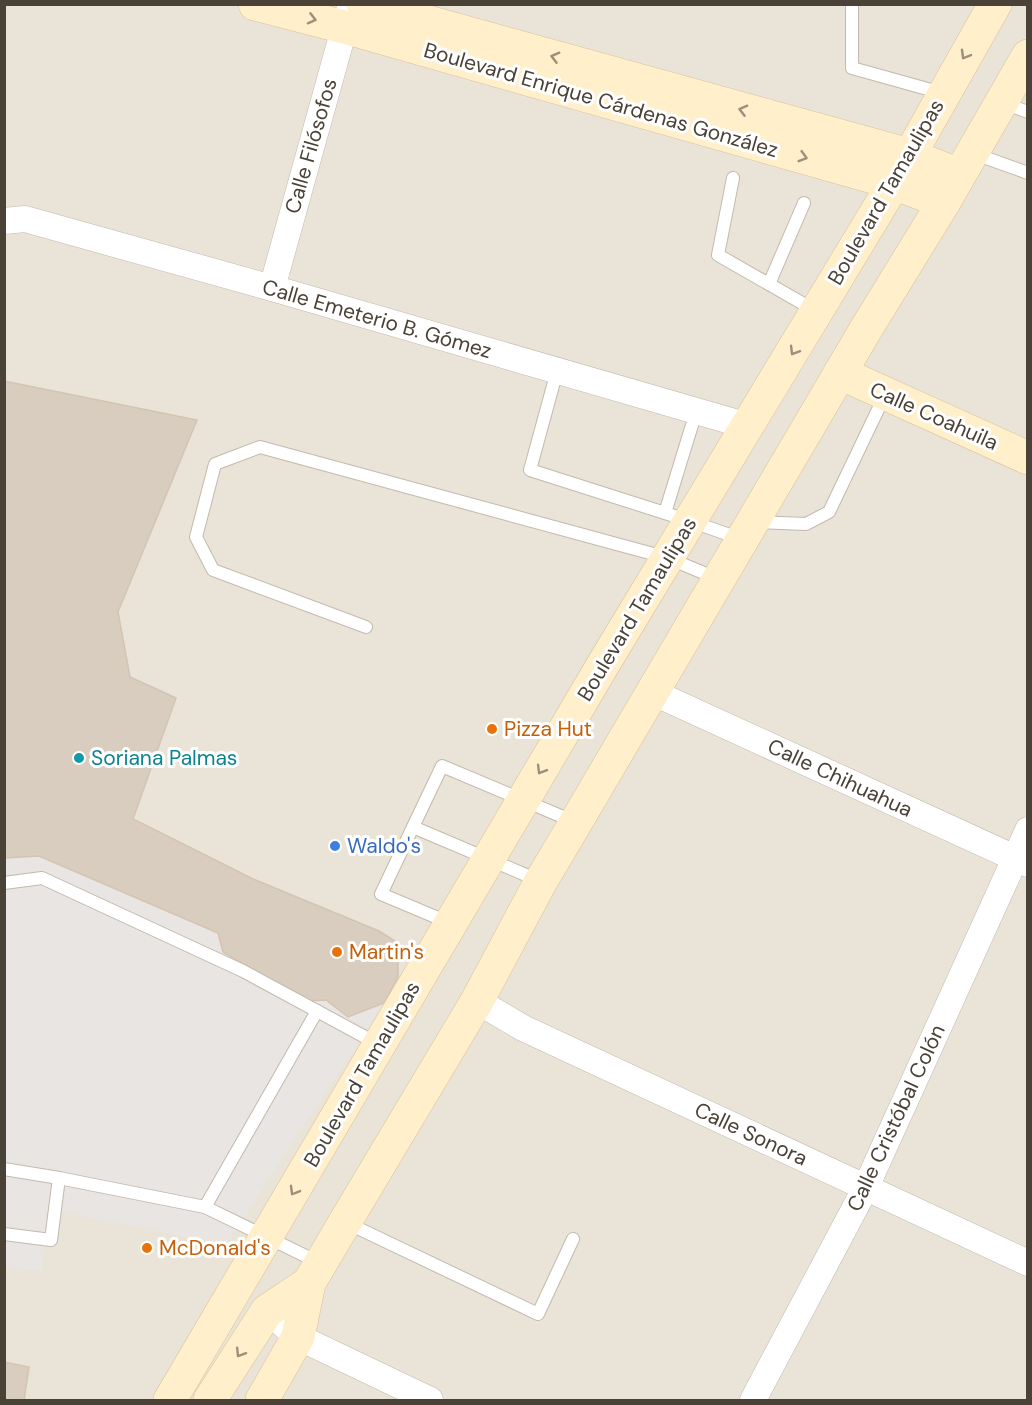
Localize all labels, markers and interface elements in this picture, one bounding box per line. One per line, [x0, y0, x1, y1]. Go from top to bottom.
one-way arrow [307, 11, 317, 24]
street label: Boulevard Enrique Cárdenas González [421, 36, 781, 164]
one-way arrow [961, 49, 972, 59]
one-way arrow [550, 52, 560, 65]
street label: Calle Filósofos [278, 75, 344, 217]
street label: Boulevard Tamaulipas [821, 94, 951, 290]
one-way arrow [738, 104, 748, 117]
one-way arrow [797, 150, 808, 162]
street label: Calle Emeterio B. Gómez [259, 273, 495, 365]
one-way arrow [789, 345, 801, 355]
street label: Calle Coahuila [865, 375, 1003, 457]
street label: Boulevard Tamaulipas [571, 512, 703, 706]
place label: Pizza Hut [504, 715, 592, 743]
marker: Pizza Hut [485, 722, 499, 736]
street label: Calle Chihuahua [763, 732, 917, 824]
place label: Soriana Palmas [91, 744, 237, 772]
marker: Soriana Palmas [72, 751, 86, 765]
one-way arrow [537, 764, 549, 774]
place label: Waldo's [347, 832, 421, 860]
marker: Waldo's [328, 839, 342, 853]
place label: Martin's [349, 938, 424, 966]
marker: Martin's [330, 945, 344, 959]
street label: Boulevard Tamaulipas [297, 976, 427, 1172]
street label: Calle Cristóbal Colón [840, 1020, 952, 1216]
street label: Calle Sonora [690, 1096, 812, 1172]
one-way arrow [289, 1185, 301, 1196]
place label: McDonald's [159, 1234, 271, 1262]
marker: McDonald's [140, 1241, 154, 1255]
one-way arrow [236, 1347, 248, 1357]

